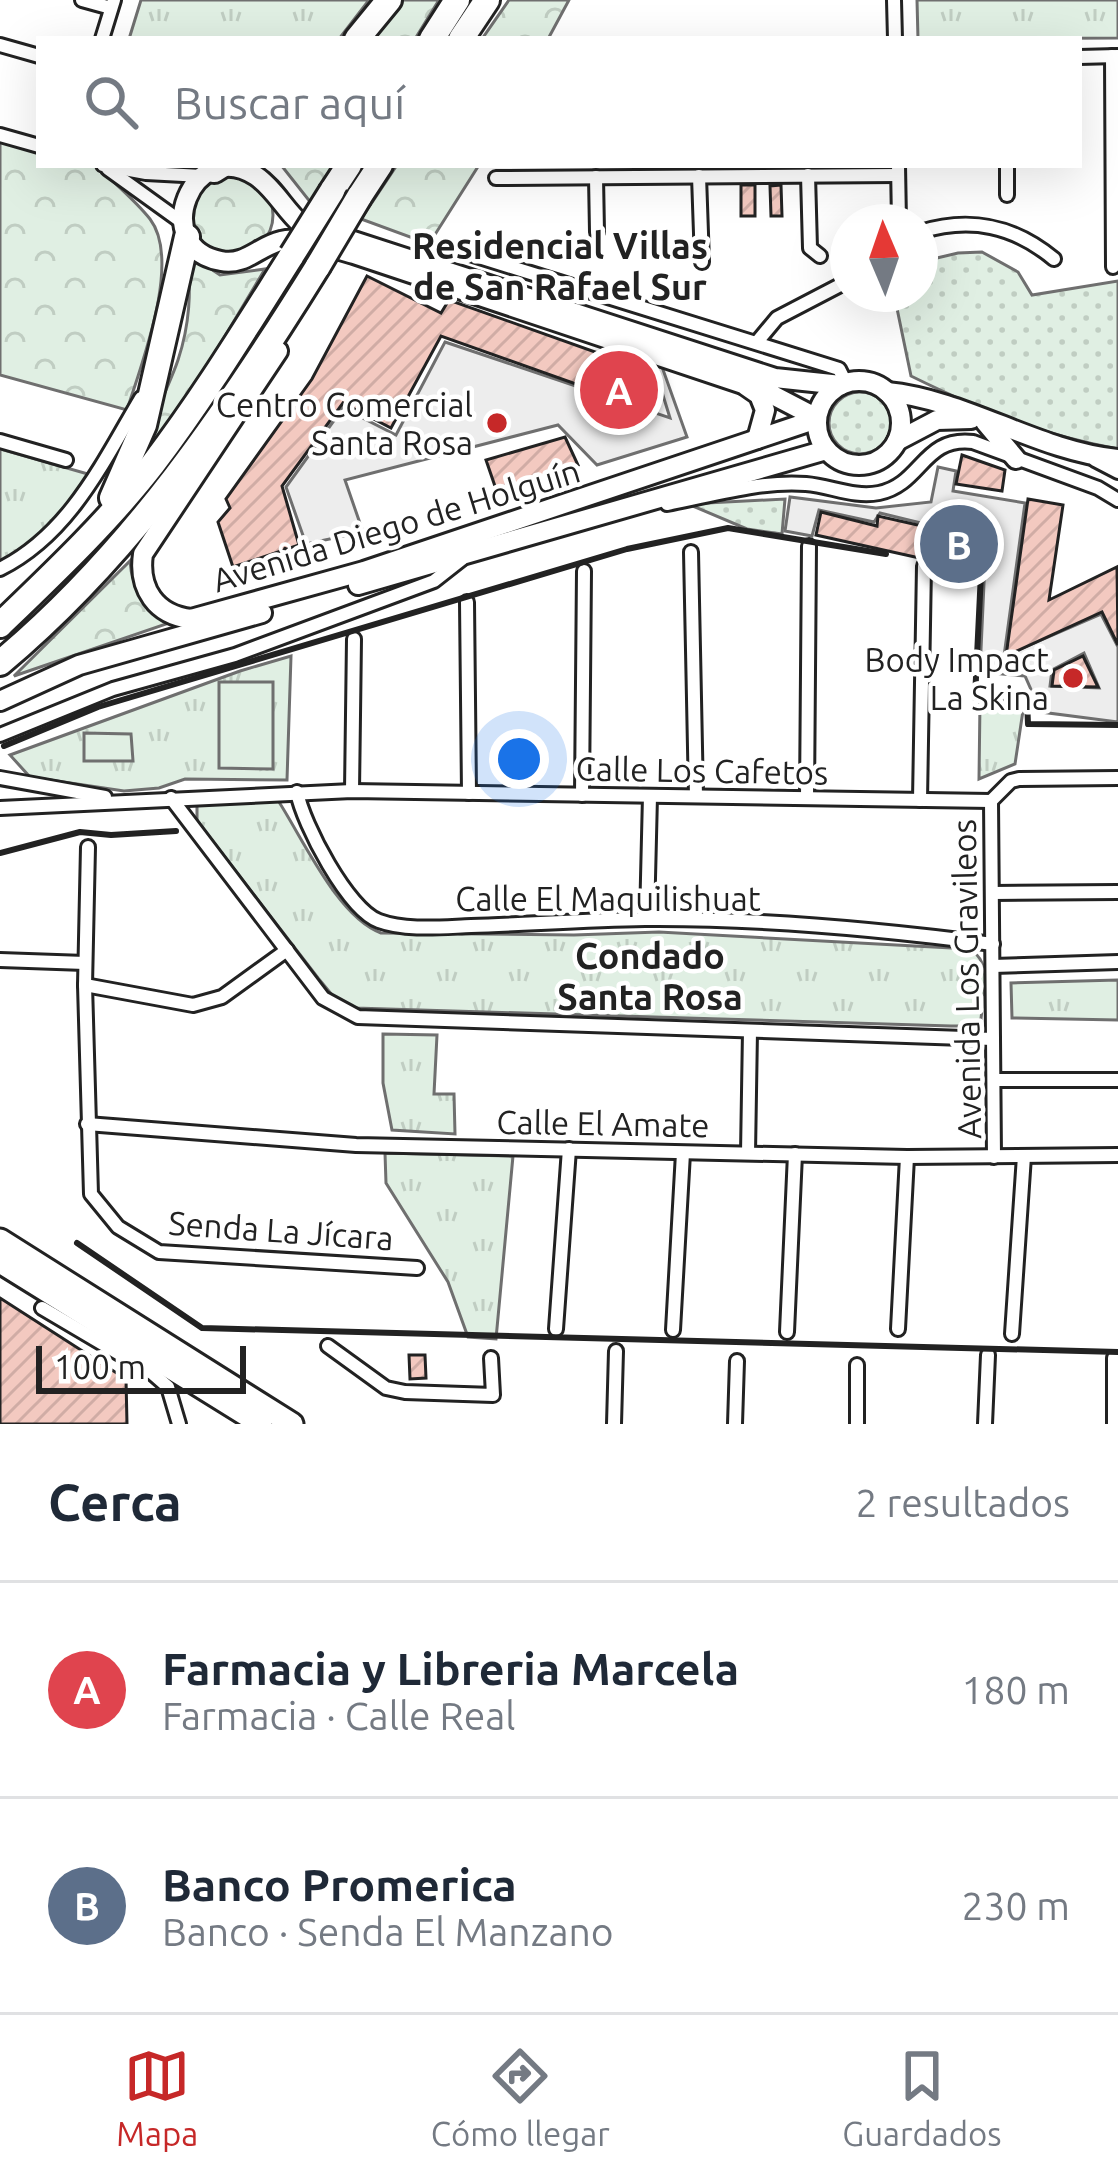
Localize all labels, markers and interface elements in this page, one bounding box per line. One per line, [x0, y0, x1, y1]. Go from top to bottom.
search box [36, 36, 1082, 168]
icon: search [78, 69, 144, 135]
text: Buscar aquí [174, 77, 405, 128]
north arrow [830, 204, 938, 312]
district label: Residencial Villas de San Rafael Sur [412, 225, 708, 307]
pin: A [580, 345, 658, 435]
place label: Centro Comercial Santa Rosa [216, 386, 473, 461]
marker: Centro Comercial Santa Rosa [484, 410, 510, 436]
street label: Avenida Diego de Holguín [208, 451, 584, 599]
pin: B [920, 499, 998, 589]
place label: Body Impact La Skina [864, 641, 1049, 716]
marker: Body Impact La Skina [1060, 665, 1086, 691]
your location [489, 729, 549, 789]
street label: Calle Los Cafetos [575, 749, 829, 791]
street label: Avenida Los Gravileos [945, 819, 987, 1139]
street label: Calle El Maquilishuat [455, 880, 761, 917]
district label: Condado Santa Rosa [557, 935, 743, 1017]
street label: Calle El Amate [496, 1103, 710, 1143]
street label: Senda La Jícara [167, 1204, 395, 1256]
scale bar [36, 1340, 246, 1393]
text: 100 m [54, 1348, 146, 1385]
text: Cerca [48, 1473, 182, 1531]
text: 2 resultados [856, 1481, 1070, 1524]
text: Farmacia y Libreria Marcela [162, 1643, 739, 1694]
text: A [73, 1668, 101, 1711]
text: 180 m [961, 1668, 1070, 1711]
text: Farmacia · Calle Real [162, 1694, 516, 1737]
text: Banco Promerica [162, 1859, 517, 1910]
text: B [74, 1884, 100, 1927]
text: 230 m [961, 1884, 1070, 1927]
text: Banco · Senda El Manzano [162, 1910, 614, 1953]
tab: Mapa [116, 2043, 198, 2152]
tab: Cómo llegar [431, 2043, 610, 2152]
tab: Guardados [842, 2043, 1002, 2152]

